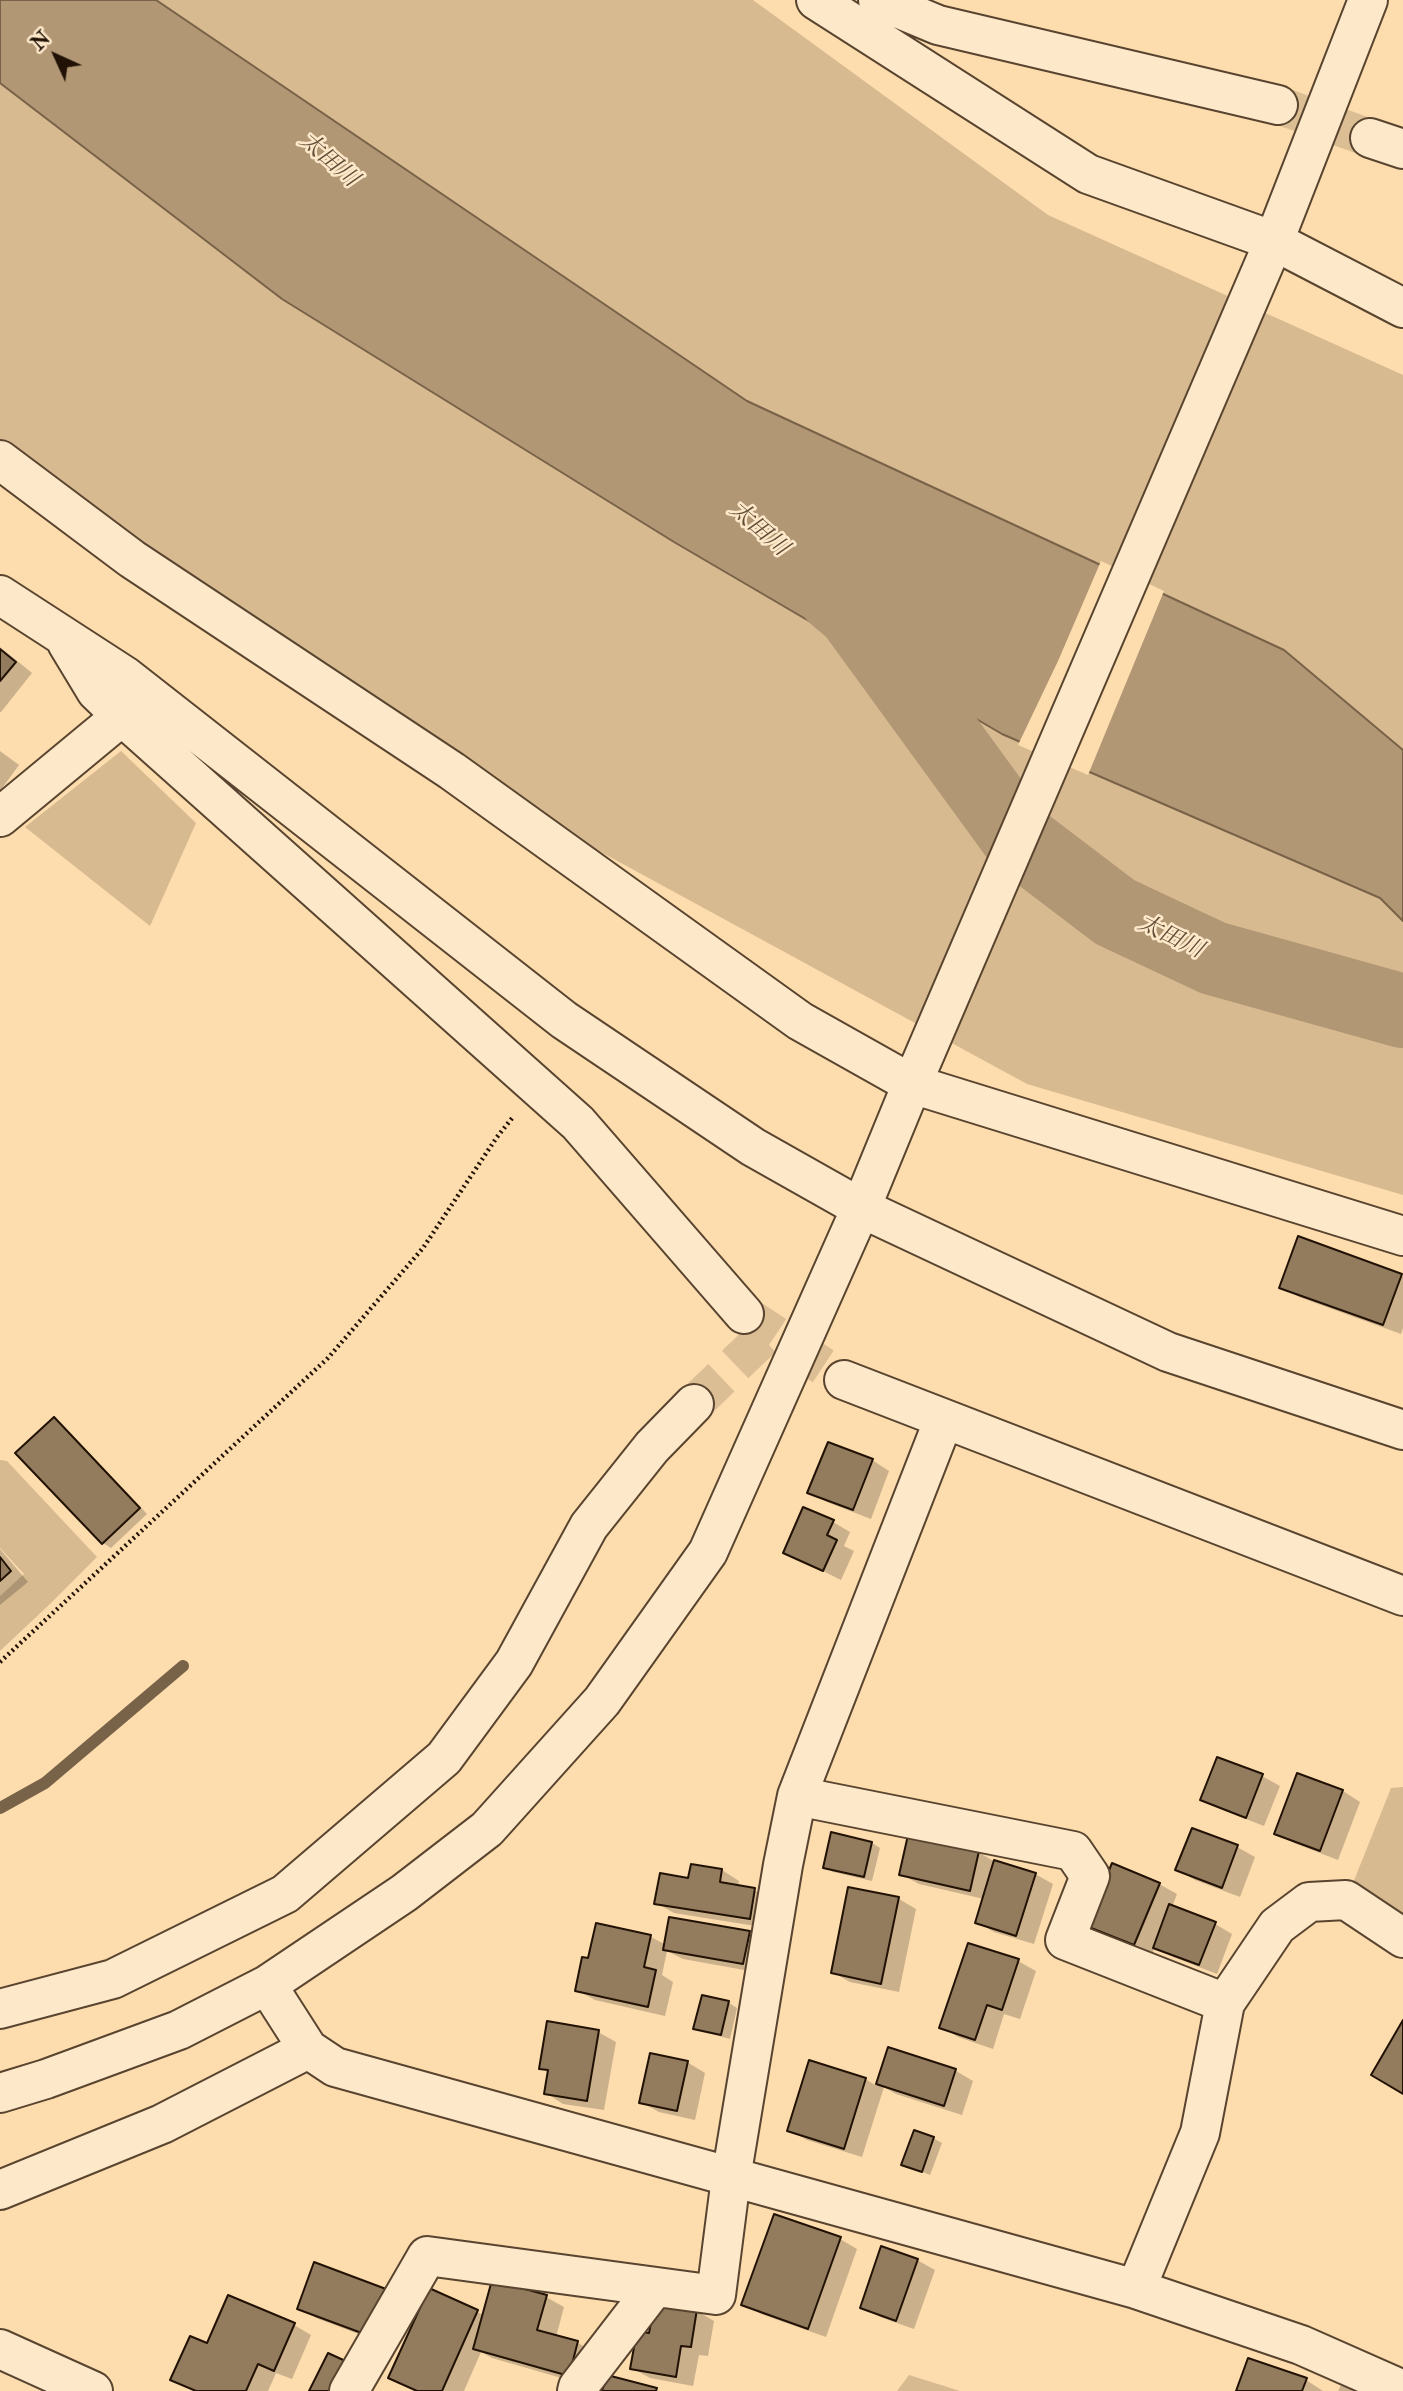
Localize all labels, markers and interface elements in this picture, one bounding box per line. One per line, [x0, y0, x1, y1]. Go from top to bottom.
north arrow [21, 21, 91, 91]
text: N [27, 27, 56, 56]
water label: 太田川 [293, 128, 363, 194]
water label: 太田川 [723, 497, 793, 563]
water label: 太田川 [1133, 910, 1207, 966]

